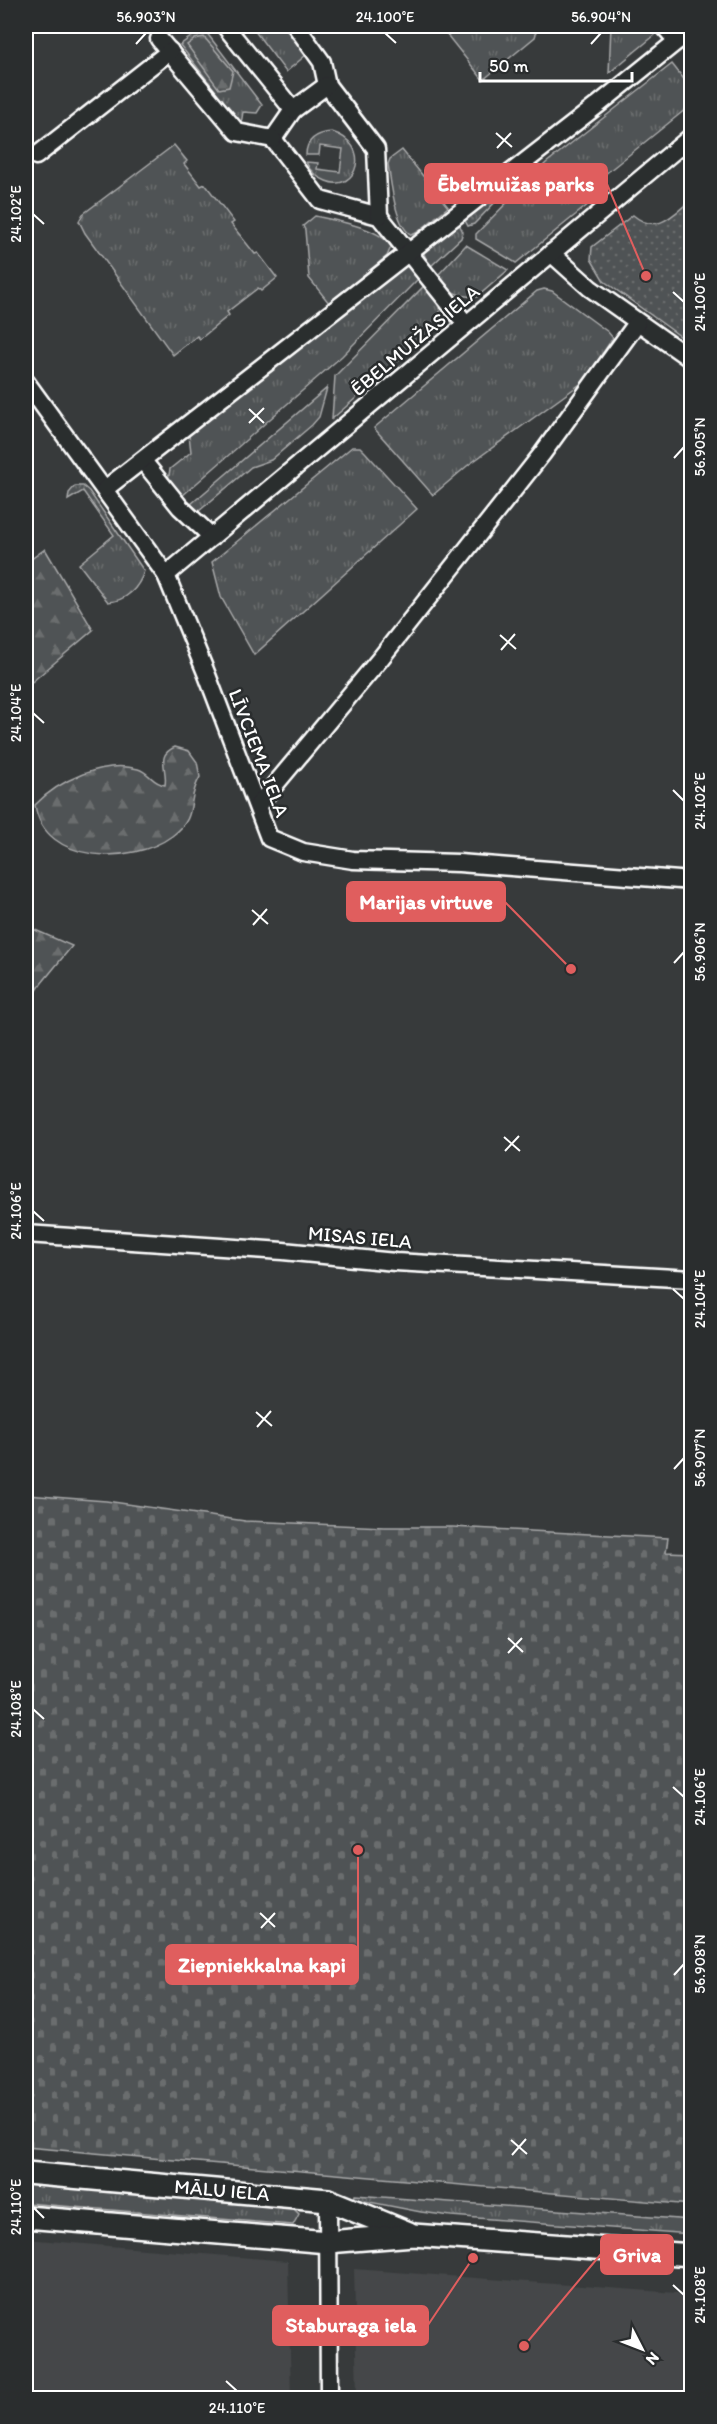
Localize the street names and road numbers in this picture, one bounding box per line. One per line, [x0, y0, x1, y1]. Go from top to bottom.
street label: ĒBELMUIŽAS IELA [346, 279, 484, 401]
street label: LĪVCIEMA IELA [224, 685, 295, 821]
street label: MISAS IELA [307, 1220, 413, 1254]
street label: MĀLU IELA [173, 2174, 271, 2206]

